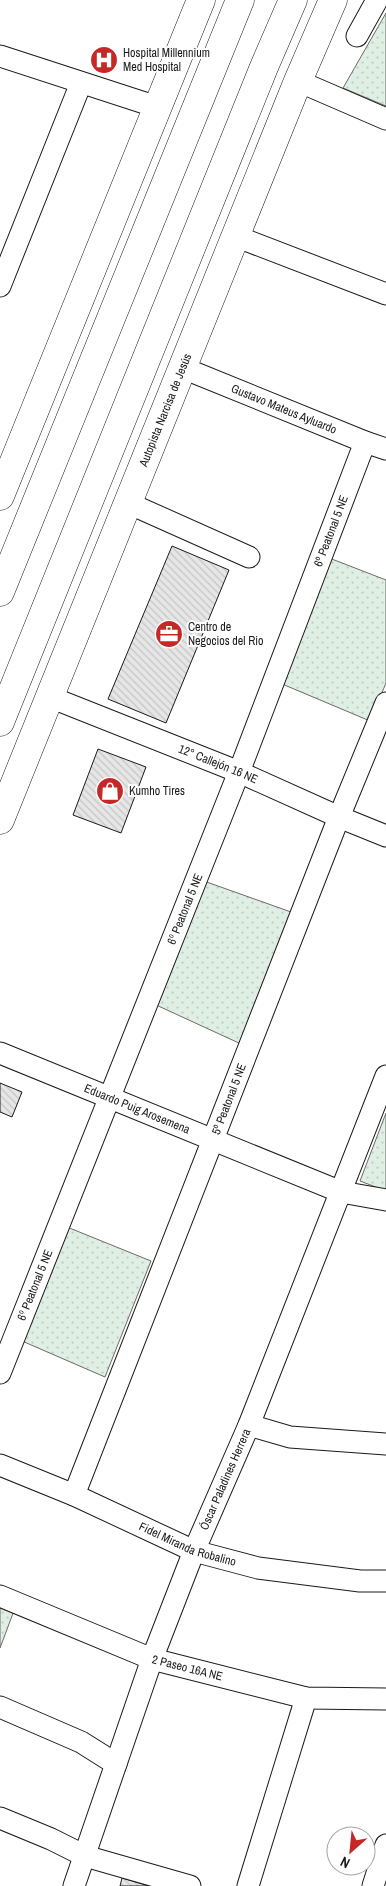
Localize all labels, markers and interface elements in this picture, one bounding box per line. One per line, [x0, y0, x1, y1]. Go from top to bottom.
hospital icon: Hospital Millennium Med Hospital [89, 45, 119, 75]
place label: Hospital Millennium Med Hospital [123, 45, 210, 75]
street label: Autopista Narcisa de Jesús [135, 351, 195, 470]
street label: Gustavo Mateus Ayluardo [229, 380, 339, 438]
street label: 6º Peatonal 5 NE [310, 493, 352, 569]
office icon: Centro de Negocios del Rio [154, 619, 184, 649]
place label: Centro de Negocios del Rio [188, 619, 263, 649]
street label: 12° Callejón 16 NE [176, 741, 260, 787]
shop icon: Kumho Tires [95, 776, 125, 806]
place label: Kumho Tires [129, 783, 185, 799]
street label: 6º Peatonal 5 NE [163, 871, 207, 947]
street label: 5º Peatonal 5 NE [208, 1061, 250, 1137]
street label: Eduardo Puig Arosemena [82, 1080, 193, 1138]
street label: 6º Peatonal 5 NE [13, 1247, 57, 1323]
street label: Óscar Paladines Herrera [196, 1426, 255, 1533]
street label: Fidel Miranda Robalino [136, 1518, 238, 1570]
street label: 2 Paseo 16A NE [150, 1651, 224, 1685]
north arrow [326, 1826, 376, 1876]
text: N [337, 1853, 353, 1872]

